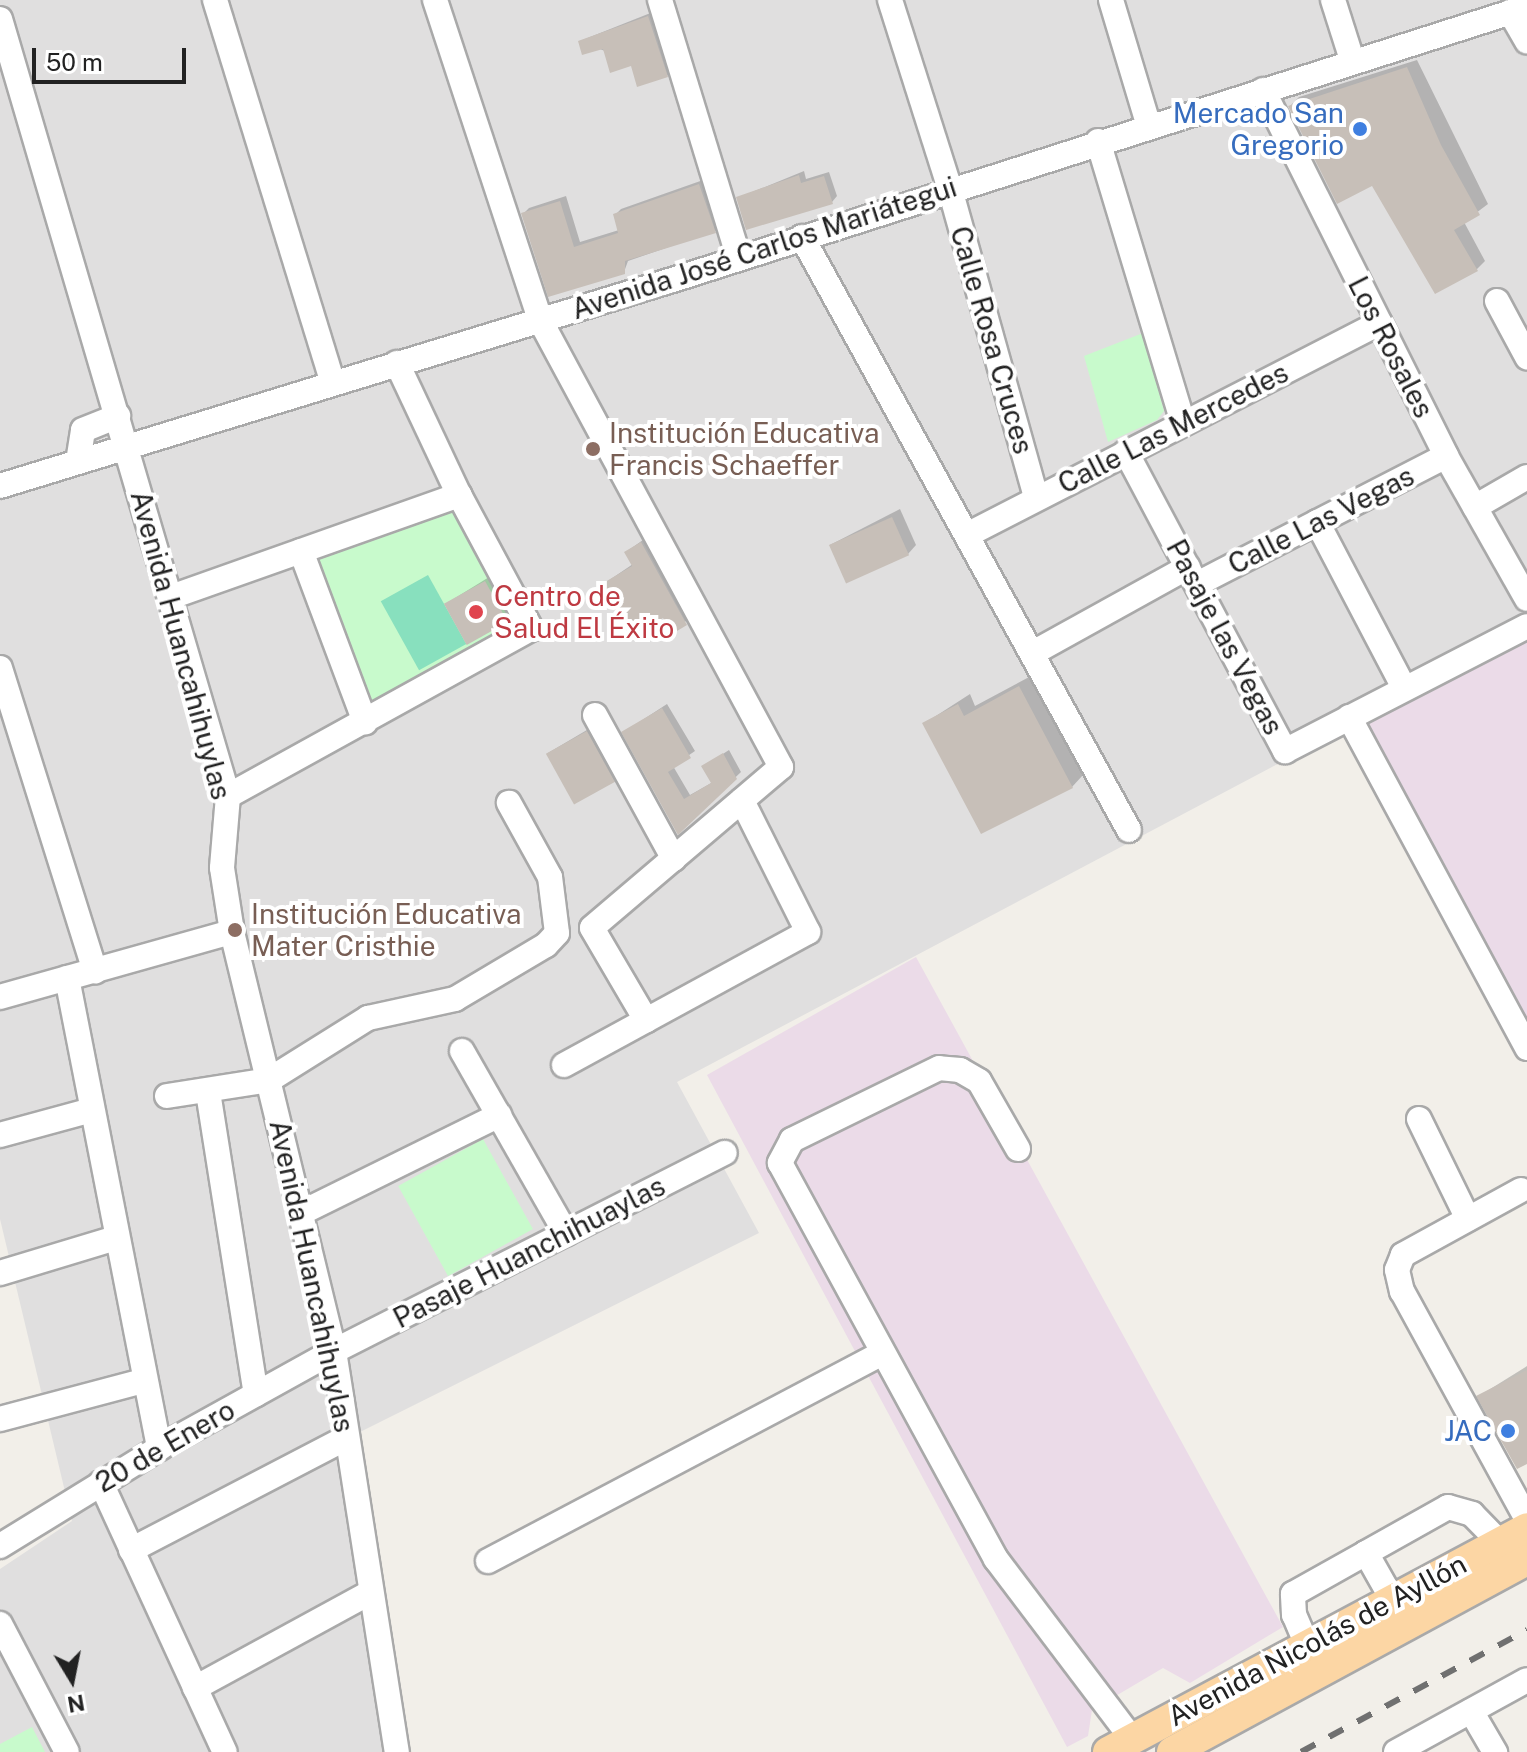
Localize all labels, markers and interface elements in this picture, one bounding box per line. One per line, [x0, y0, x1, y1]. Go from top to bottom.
scale bar [36, 32, 190, 82]
text: 50 m [46, 48, 103, 76]
place label: Mercado San Gregorio [1173, 96, 1344, 162]
marker: Mercado San Gregorio [1351, 120, 1369, 138]
street label: Avenida José Carlos Mariátegui [567, 170, 961, 326]
street label: Calle Rosa Cruces [943, 222, 1041, 458]
street label: Los Rosales [1341, 271, 1441, 423]
street label: Calle Las Mercedes [1052, 355, 1294, 501]
place label: Institución Educativa Francis Schaeffer [609, 416, 880, 482]
marker: Institución Educativa Francis Schaeffer [584, 440, 602, 458]
street label: Calle Las Vegas [1222, 459, 1420, 581]
street label: Avenida Huancahihuylas [124, 487, 238, 803]
street label: Pasaje las Vegas [1159, 533, 1291, 741]
place label: Centro de Salud El Éxito [494, 579, 674, 645]
marker: Centro de Salud El Éxito [465, 601, 487, 623]
place label: Institución Educativa Mater Cristhie [251, 897, 522, 963]
marker: Institución Educativa Mater Cristhie [226, 921, 244, 939]
street label: Avenida Huancahihuylas [262, 1117, 362, 1435]
street label: Pasaje Huanchihuaylas [388, 1169, 670, 1335]
street label: 20 de Enero [89, 1393, 241, 1499]
place label: JAC [1444, 1414, 1492, 1448]
marker: JAC [1499, 1422, 1517, 1440]
street label: Avenida Nicolás de Ayllón [1162, 1547, 1472, 1733]
north arrow [32, 1640, 112, 1720]
text: N [65, 1689, 87, 1718]

